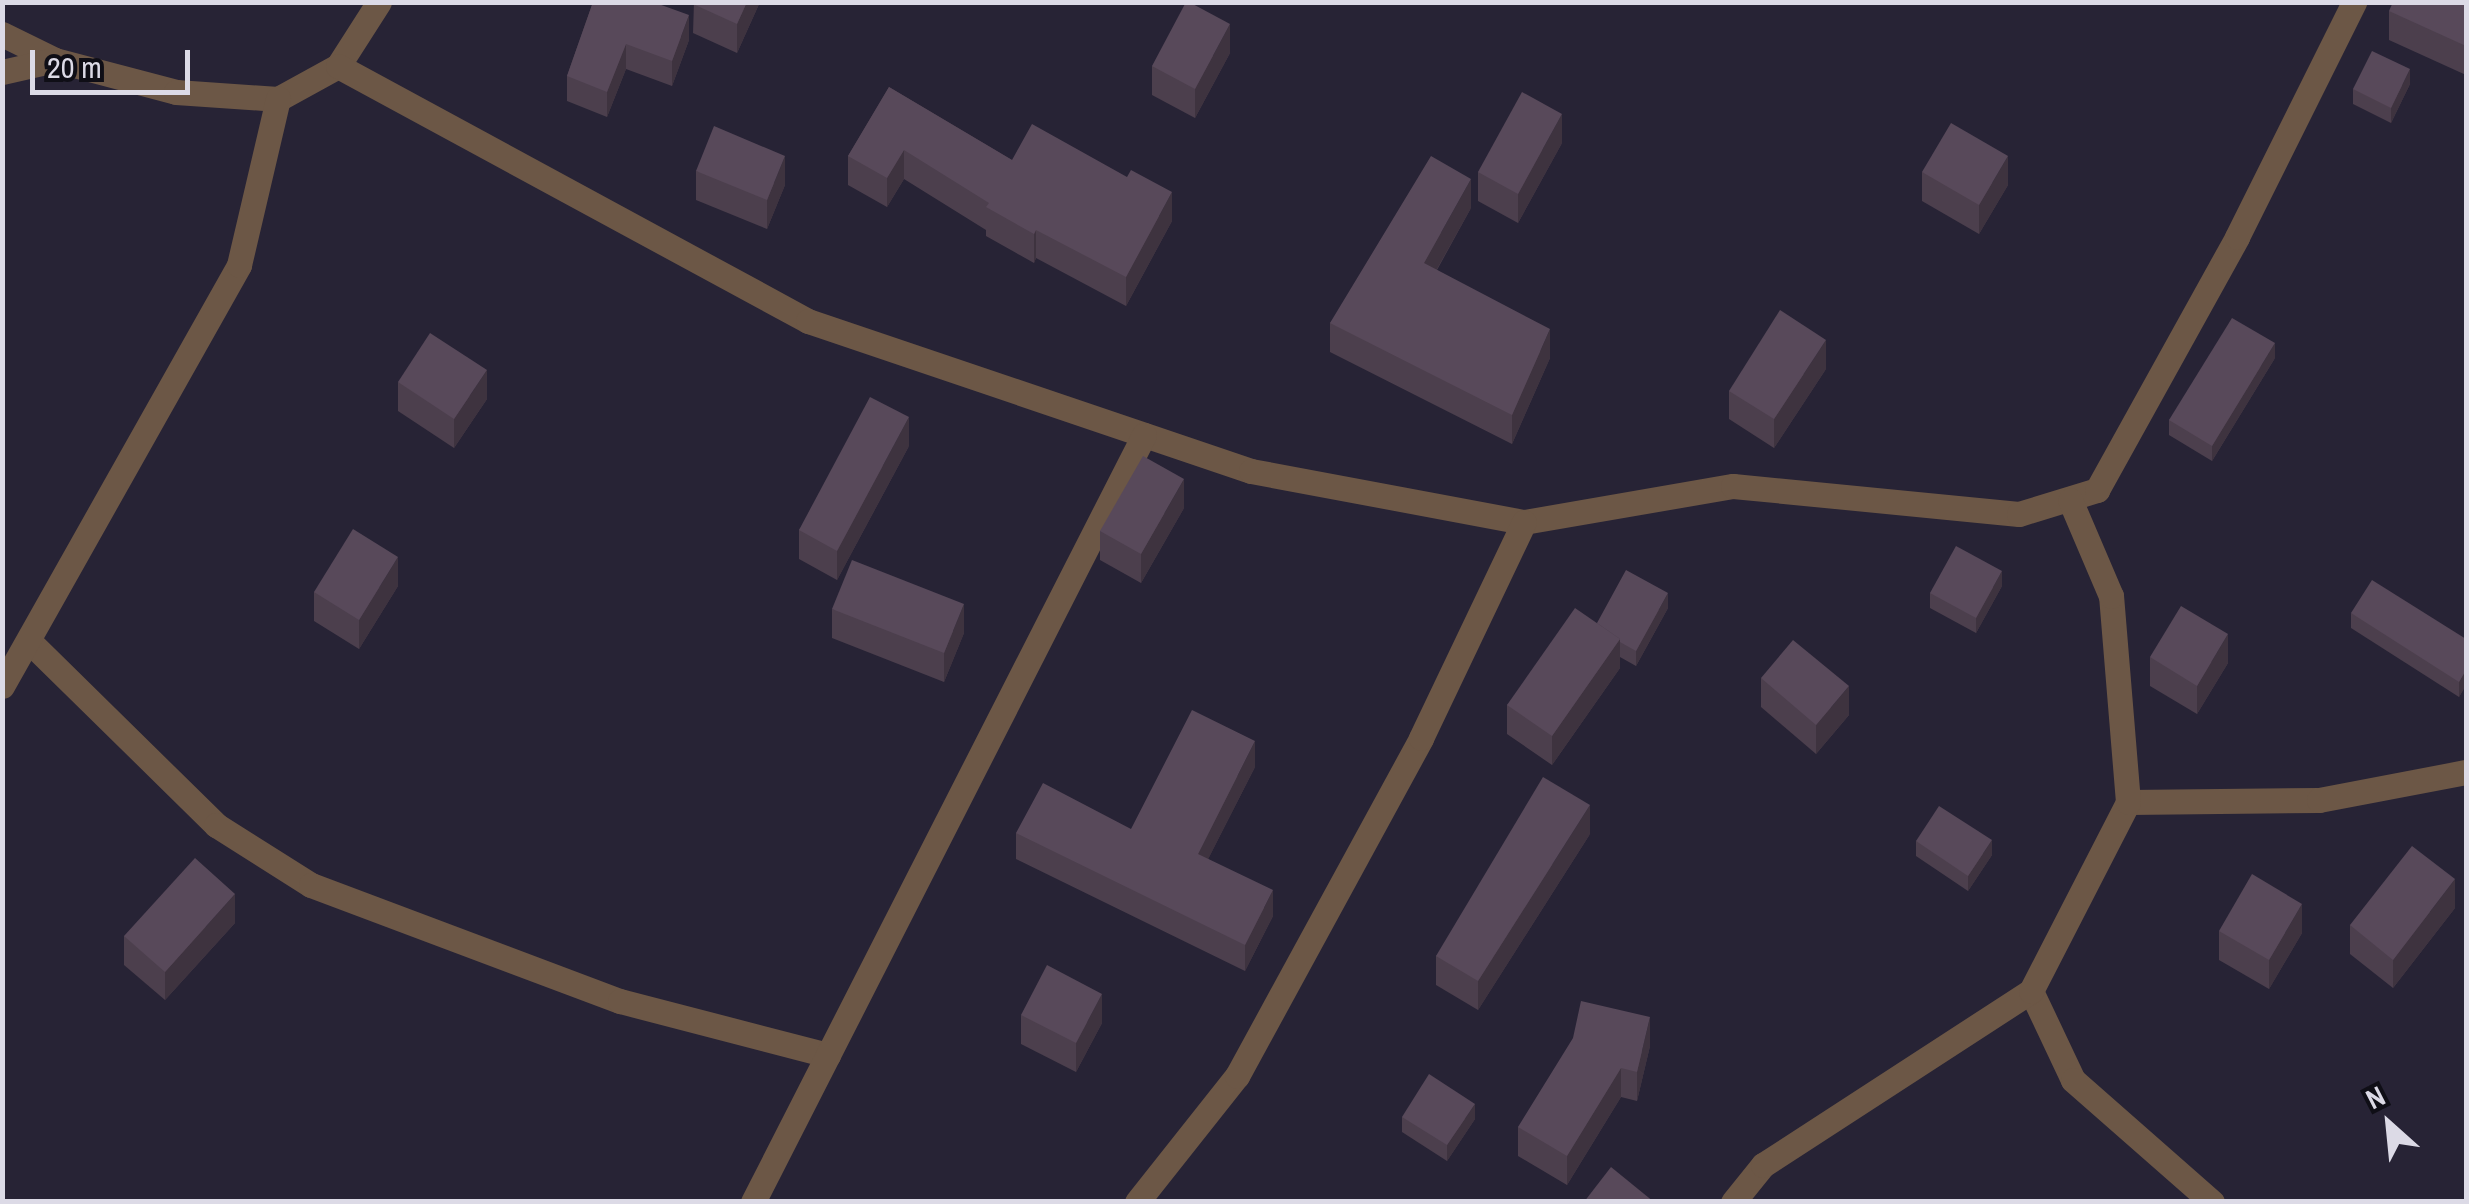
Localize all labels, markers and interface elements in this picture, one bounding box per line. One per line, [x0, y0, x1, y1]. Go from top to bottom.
scale bar [35, 30, 195, 92]
text: 20 m [47, 47, 102, 87]
north arrow [2339, 1074, 2439, 1174]
text: N [2359, 1077, 2391, 1118]

